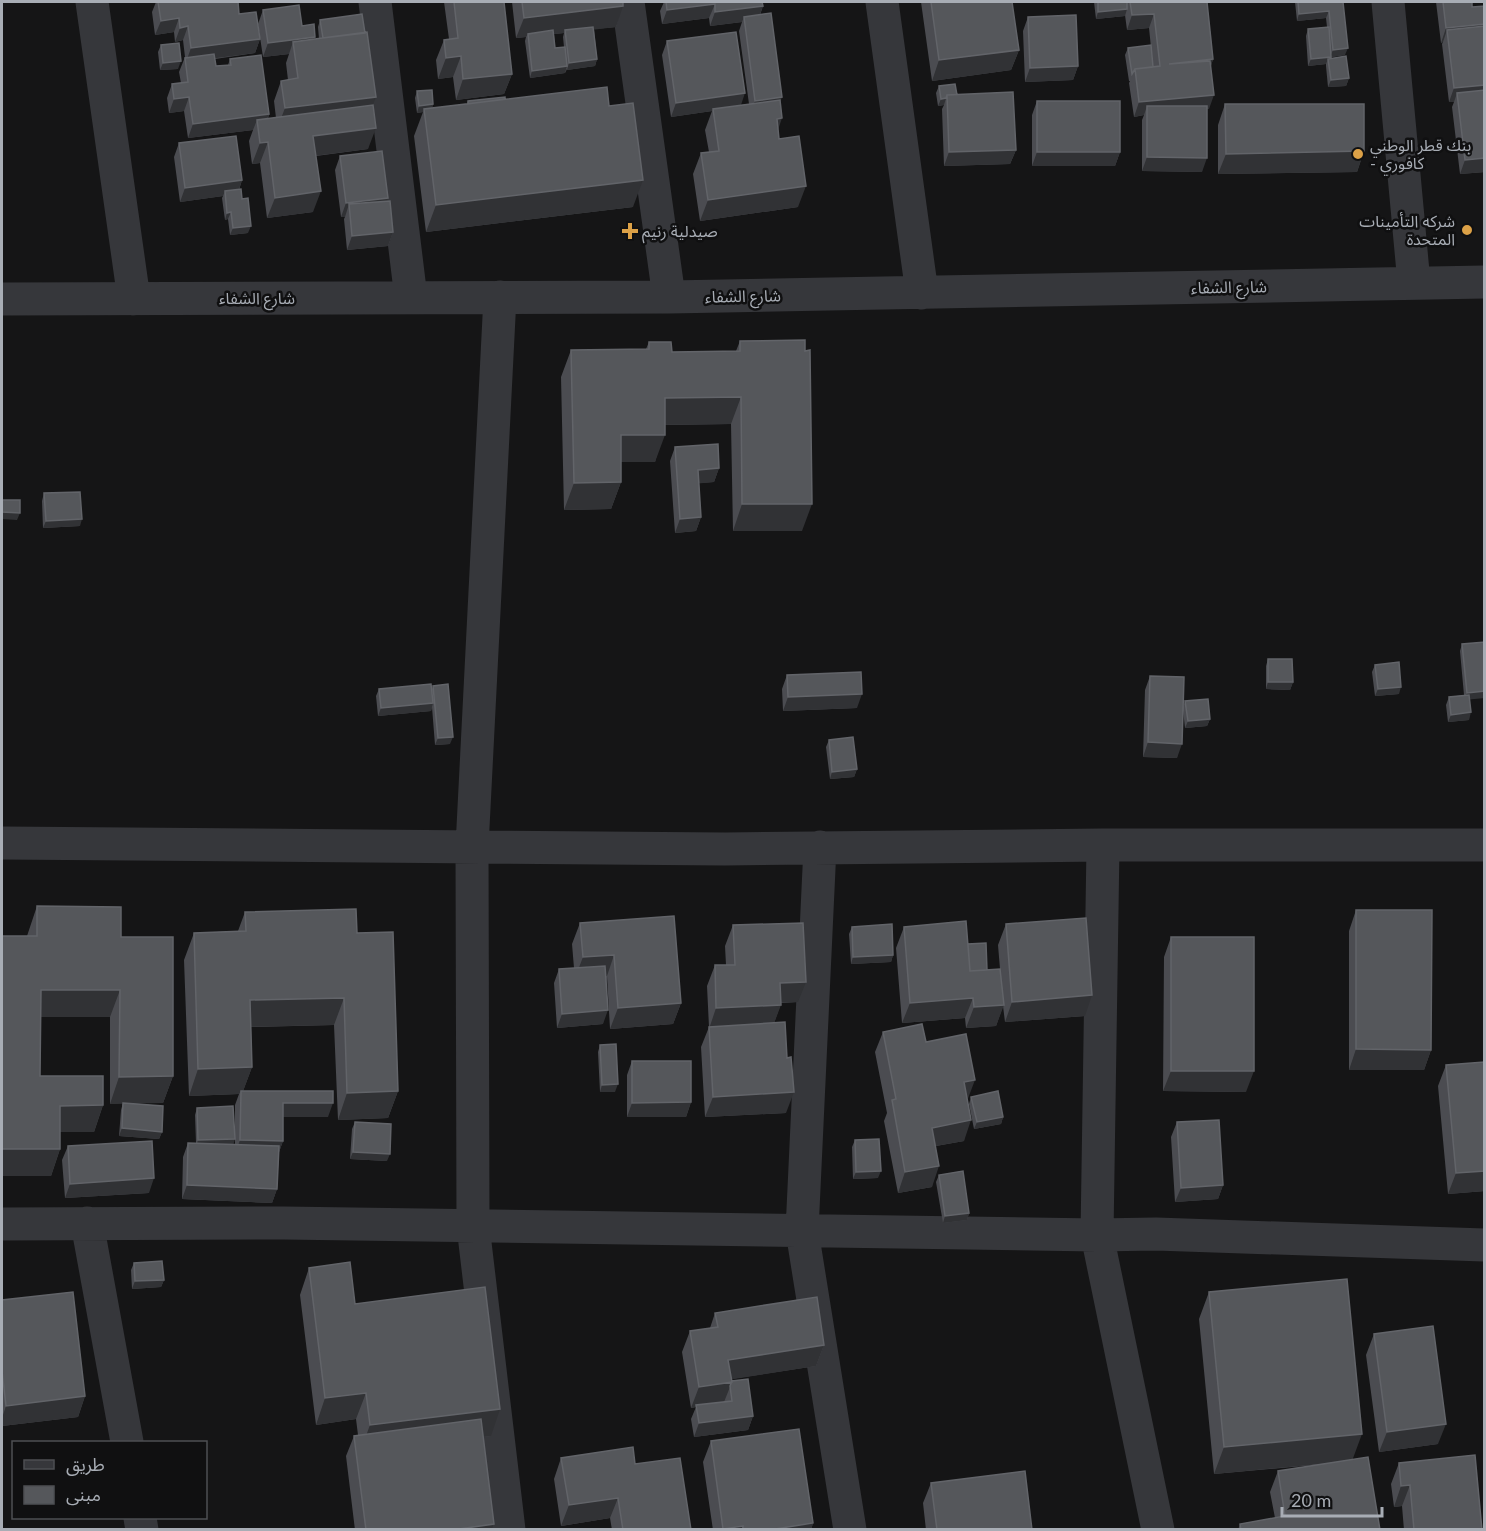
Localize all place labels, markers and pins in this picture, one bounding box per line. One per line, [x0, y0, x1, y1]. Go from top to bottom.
place label: بنك قطر الوطني - كافوري [1370, 135, 1471, 176]
marker: بنك قطر الوطني - كافوري [1351, 147, 1365, 161]
place label: شركه التأمينات المتحدة [1359, 211, 1455, 248]
place label: صيدلية رنيم [642, 221, 718, 244]
marker: شركه التأمينات المتحدة [1460, 223, 1474, 237]
marker: صيدلية رنيم [623, 224, 637, 238]

